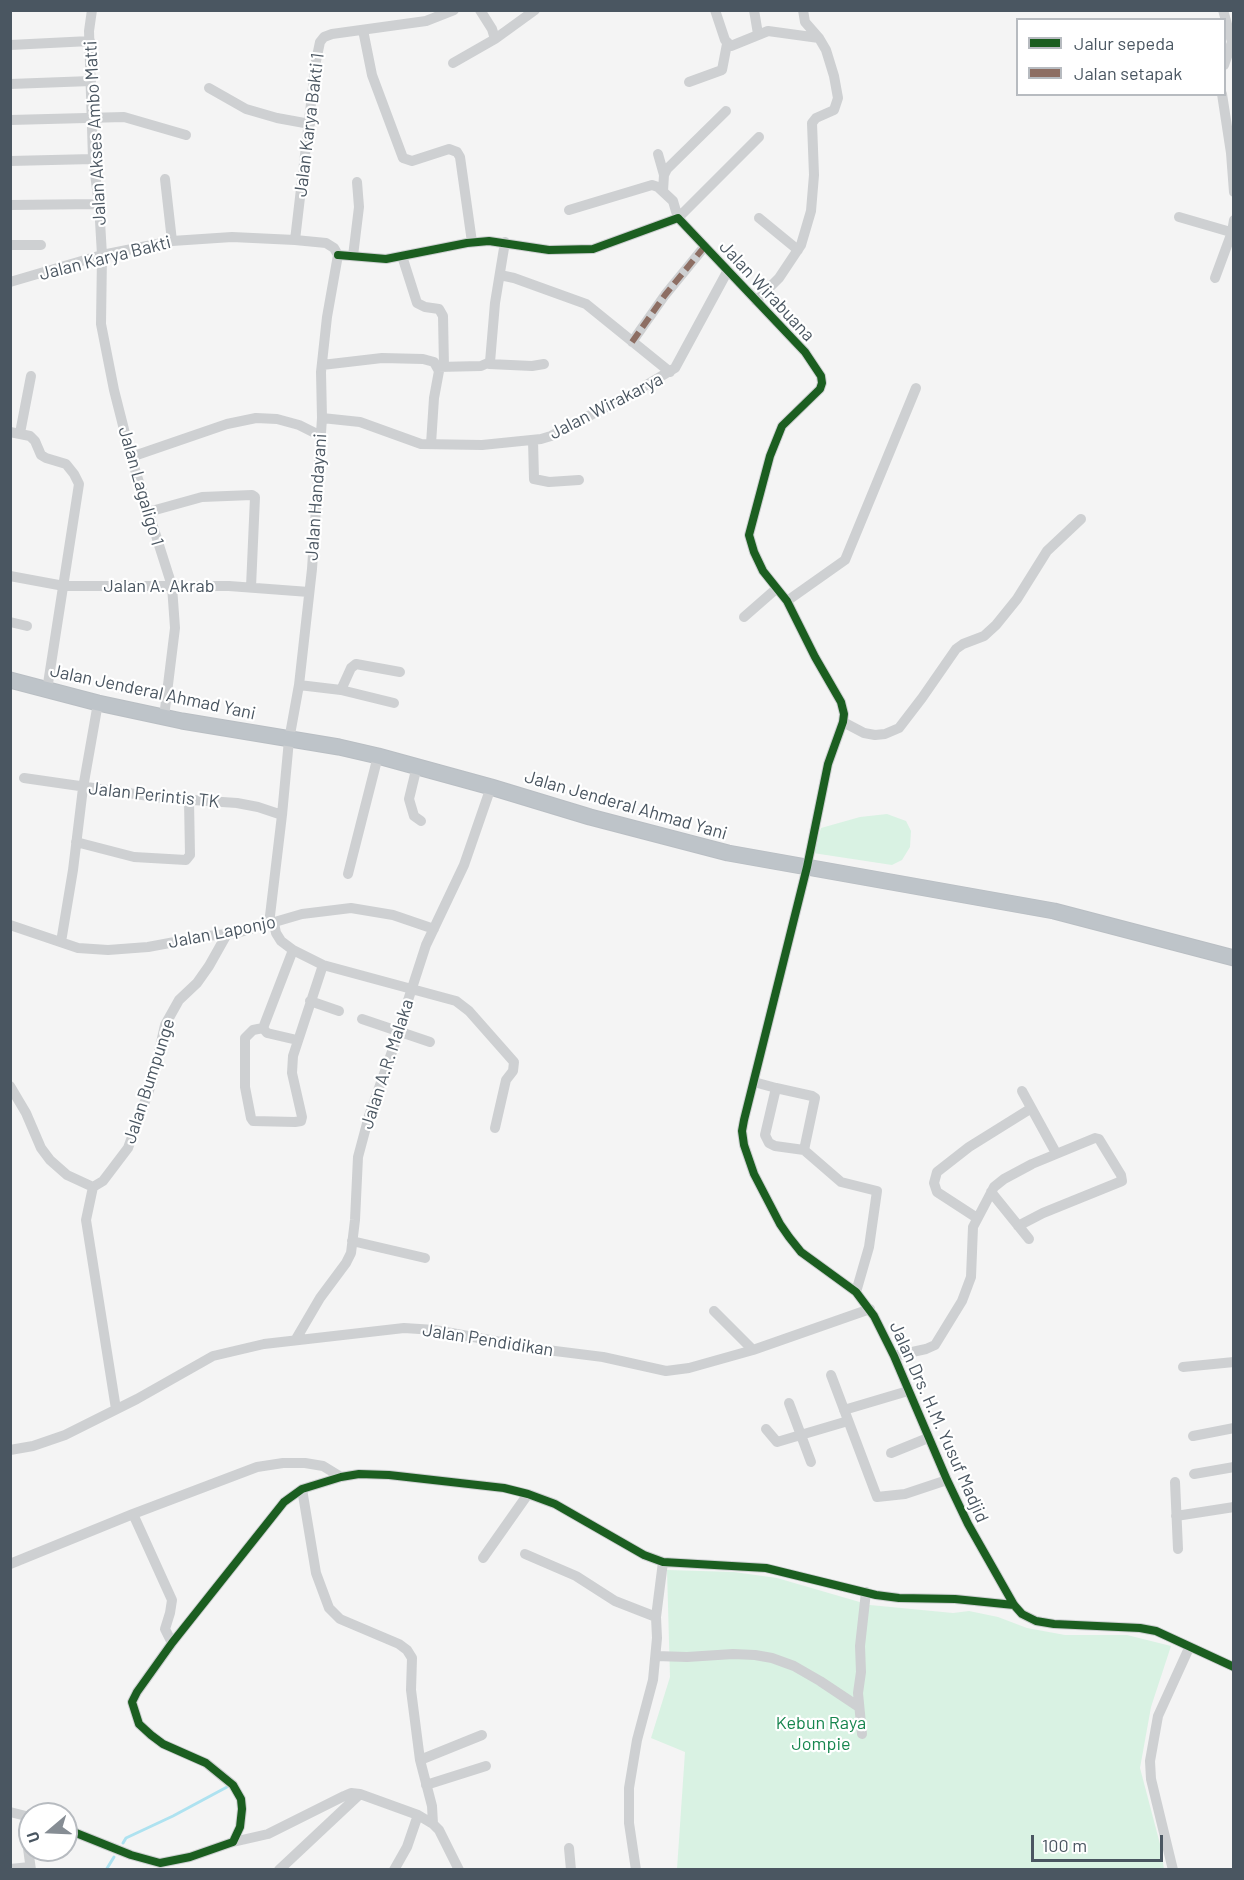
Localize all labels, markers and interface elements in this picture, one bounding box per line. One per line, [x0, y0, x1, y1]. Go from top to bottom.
legend [1016, 18, 1226, 96]
text: Jalur sepeda [1074, 32, 1174, 54]
street label: Jalan Akses Ambo Matti [79, 40, 111, 226]
street label: Jalan Karya Bakti 1 [289, 52, 329, 198]
text: Jalan setapak [1074, 62, 1182, 84]
street label: Jalan Karya Bakti [37, 231, 173, 285]
street label: Jalan Wirabuana [715, 236, 819, 346]
street label: Jalan Wirakarya [546, 368, 666, 444]
street label: Jalan Lagaligo 1 [114, 424, 168, 548]
street label: Jalan Handayani [301, 433, 331, 561]
street label: Jalan A. Akrab [103, 575, 215, 597]
street label: Jalan Jenderal Ahmad Yani [48, 660, 258, 724]
street label: Jalan Jenderal Ahmad Yani [522, 766, 730, 844]
street label: Jalan Perintis TK [87, 777, 221, 813]
street label: Jalan Laponjo [166, 911, 278, 953]
street label: Jalan A.R. Malaka [356, 996, 418, 1132]
street label: Jalan Bumpunge [119, 1016, 179, 1146]
street label: Jalan Drs. H.M. Yusuf Madjid [885, 1318, 993, 1526]
street label: Jalan Pendidikan [421, 1319, 555, 1361]
park label: Kebun Raya Jompie [776, 1712, 866, 1754]
north arrow [18, 1802, 78, 1862]
scale bar [1034, 1823, 1166, 1861]
text: U [22, 1830, 43, 1845]
text: 100 m [1042, 1834, 1087, 1856]

